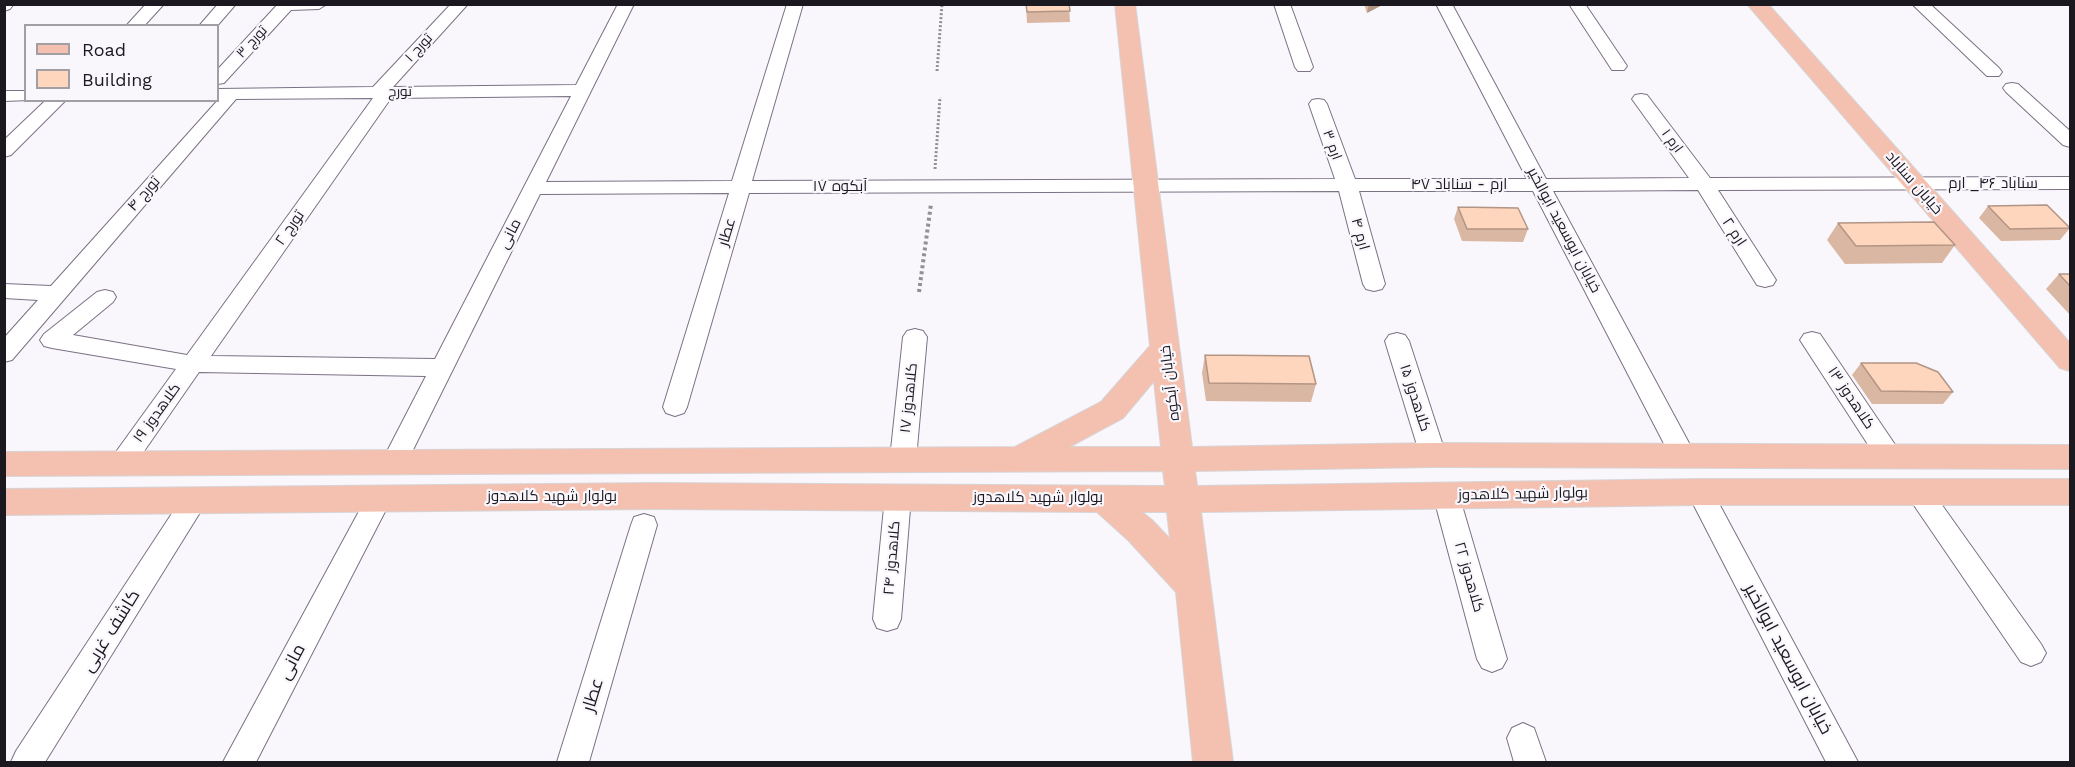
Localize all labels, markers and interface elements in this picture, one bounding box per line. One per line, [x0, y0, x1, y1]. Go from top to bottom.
street label: تورج ۳ [233, 22, 271, 62]
legend [24, 24, 219, 102]
street label: تورج ۱ [402, 30, 436, 66]
text: Road [82, 39, 126, 60]
text: Building [82, 69, 152, 90]
street label: تورج [388, 83, 412, 101]
street label: ارم ۱ [1658, 126, 1686, 156]
street label: ارم ۳ [1319, 128, 1345, 162]
street label: خیابان سناباد [1882, 148, 1946, 218]
street label: خیابان ابوسعید ابوالخیر [1523, 164, 1605, 296]
street label: تورج ۴ [124, 173, 164, 215]
street label: سناباد ۴۶_ ارم [1948, 175, 2038, 193]
street label: ارم - سناباد ۴۷ [1411, 176, 1507, 194]
street label: آبکوه ۱۷ [813, 178, 867, 196]
street label: تورج ۲ [272, 207, 308, 249]
street label: ارم ۲ [1718, 214, 1750, 250]
street label: مانی [495, 216, 525, 252]
street label: عطار [714, 216, 740, 248]
street label: ارم ۴ [1347, 216, 1373, 252]
street label: خیابان آبکوه [1156, 344, 1184, 422]
street label: کلاهدوز ۱۷ [896, 362, 922, 434]
street label: کلاهدوز ۱۵ [1396, 362, 1434, 434]
street label: کلاهدوز ۱۳ [1824, 363, 1878, 433]
street label: کلاهدوز ۱۹ [129, 380, 185, 446]
street label: بولوار شهید کلاهدوز [1458, 484, 1588, 504]
street label: بولوار شهید کلاهدوز [487, 488, 617, 506]
street label: بولوار شهید کلاهدوز [973, 489, 1103, 507]
street label: کلاهدوز ۲۴ [880, 520, 904, 596]
street label: کلاهدوز ۲۲ [1450, 540, 1488, 614]
street label: خیابان ابوسعید ابوالخیر [1739, 580, 1837, 738]
street label: کاشف غربی [77, 586, 145, 676]
street label: مانی [274, 640, 310, 684]
street label: عطار [578, 675, 608, 715]

